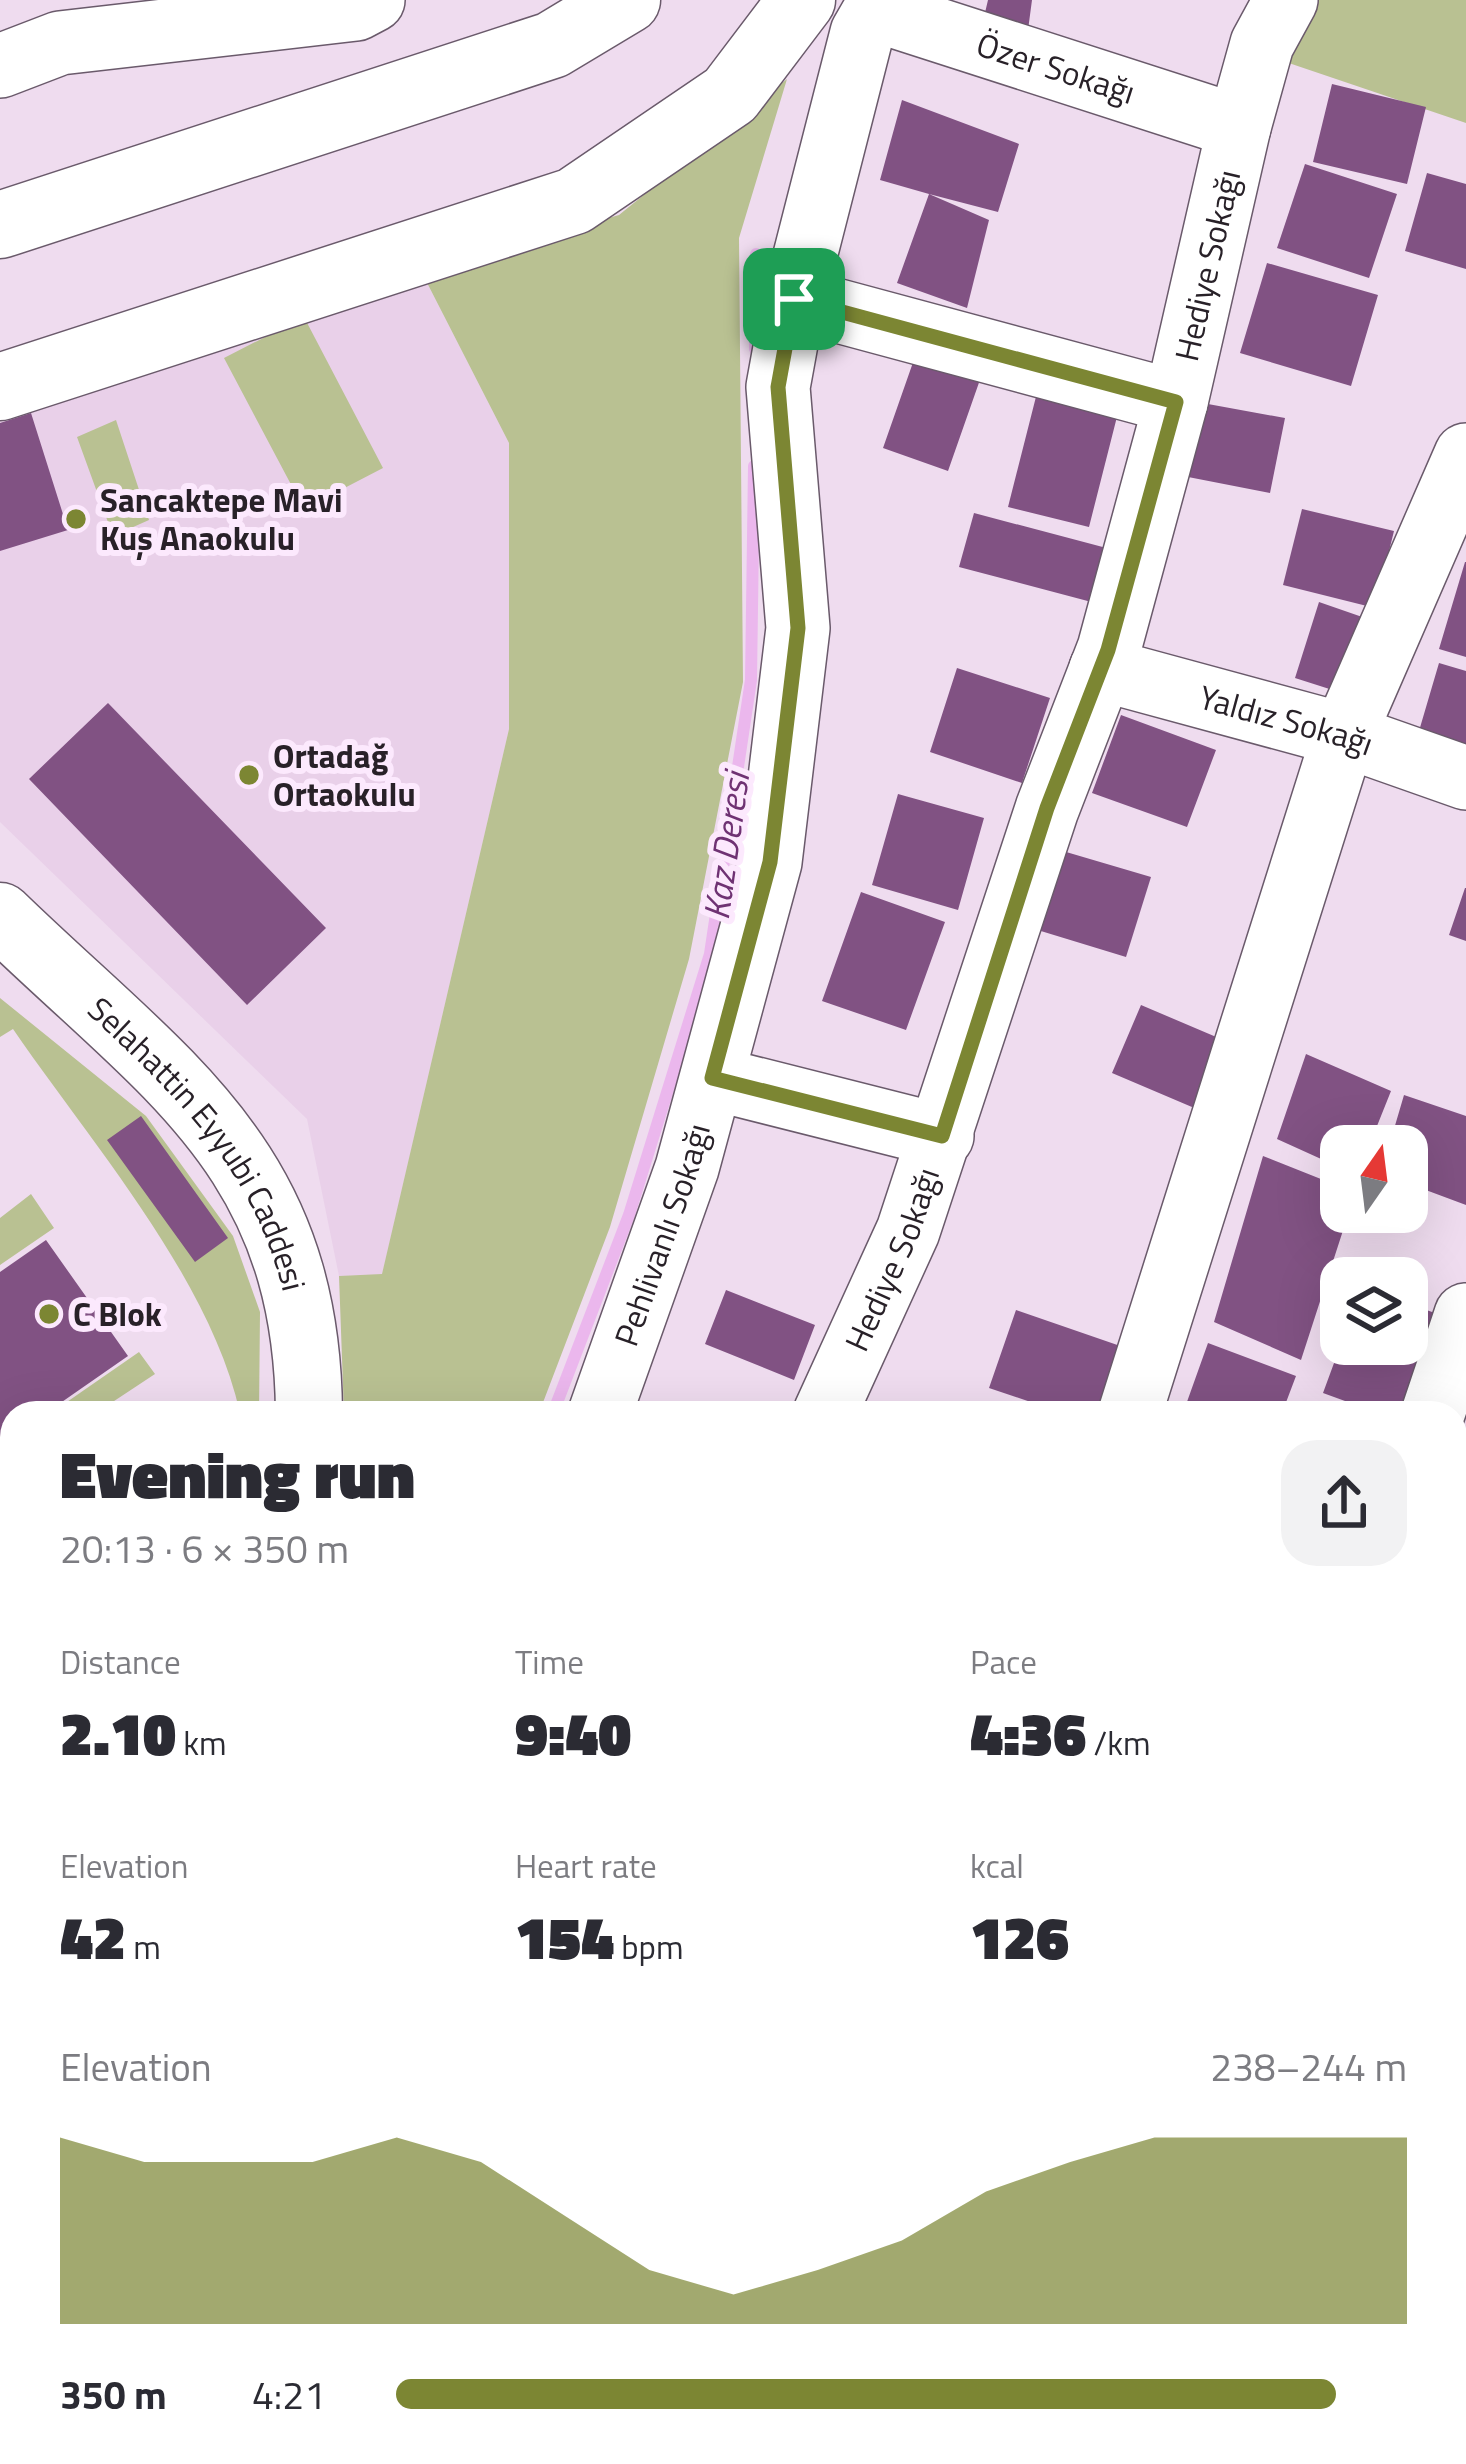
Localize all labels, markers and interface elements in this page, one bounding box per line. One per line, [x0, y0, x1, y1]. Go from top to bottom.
street label: Özer Sokağı [970, 19, 1142, 117]
street label: Hediye Sokağı [1161, 165, 1253, 366]
pin [743, 248, 845, 350]
icon: arrive [761, 266, 827, 332]
place label: Sancaktepe Mavi Kuş Anaokulu [100, 475, 342, 563]
marker: Sancaktepe Mavi Kuş Anaokulu [63, 506, 89, 532]
street label: Yaldız Sokağı [1194, 672, 1380, 768]
place label: Ortadağ Ortaokulu [273, 731, 416, 819]
marker: Ortadağ Ortaokulu [236, 762, 262, 788]
water label: Kaz Deresi [688, 765, 764, 923]
street label: Selahattin Eyyubi Caddesi [77, 985, 319, 1296]
street label: Pehlivanlı Sokağı [601, 1118, 723, 1353]
north arrow [1320, 1125, 1428, 1233]
map controls [1320, 1125, 1428, 1365]
street label: Hediye Sokağı [832, 1161, 952, 1359]
button: layers [1320, 1257, 1428, 1365]
place label: C Blok [73, 1289, 162, 1339]
marker: C Blok [36, 1301, 62, 1327]
text: Evening run [60, 1423, 415, 1524]
button: share [1281, 1440, 1407, 1566]
text: 20:13 · 6 × 350 m [60, 1519, 349, 1578]
text: Distance [60, 1637, 181, 1687]
text: Time [515, 1637, 584, 1687]
text: Pace [970, 1637, 1037, 1687]
text: 2.10 [60, 1687, 176, 1778]
text: 9:40 [515, 1687, 631, 1778]
text: 4:36 [970, 1687, 1086, 1778]
text: km [176, 1718, 227, 1768]
text: /km [1086, 1718, 1151, 1768]
text: Elevation [60, 1841, 188, 1891]
text: Heart rate [515, 1841, 657, 1891]
text: kcal [970, 1841, 1024, 1891]
text: 42 [60, 1891, 126, 1982]
text: 154 [515, 1891, 614, 1982]
text: 126 [970, 1891, 1069, 1982]
text: m [126, 1922, 161, 1972]
text: bpm [614, 1922, 684, 1972]
text: Elevation [60, 2037, 212, 2096]
text: 238–244 m [1210, 2037, 1407, 2096]
text: 350 m [60, 2365, 167, 2424]
text: 4:21 [252, 2365, 326, 2424]

